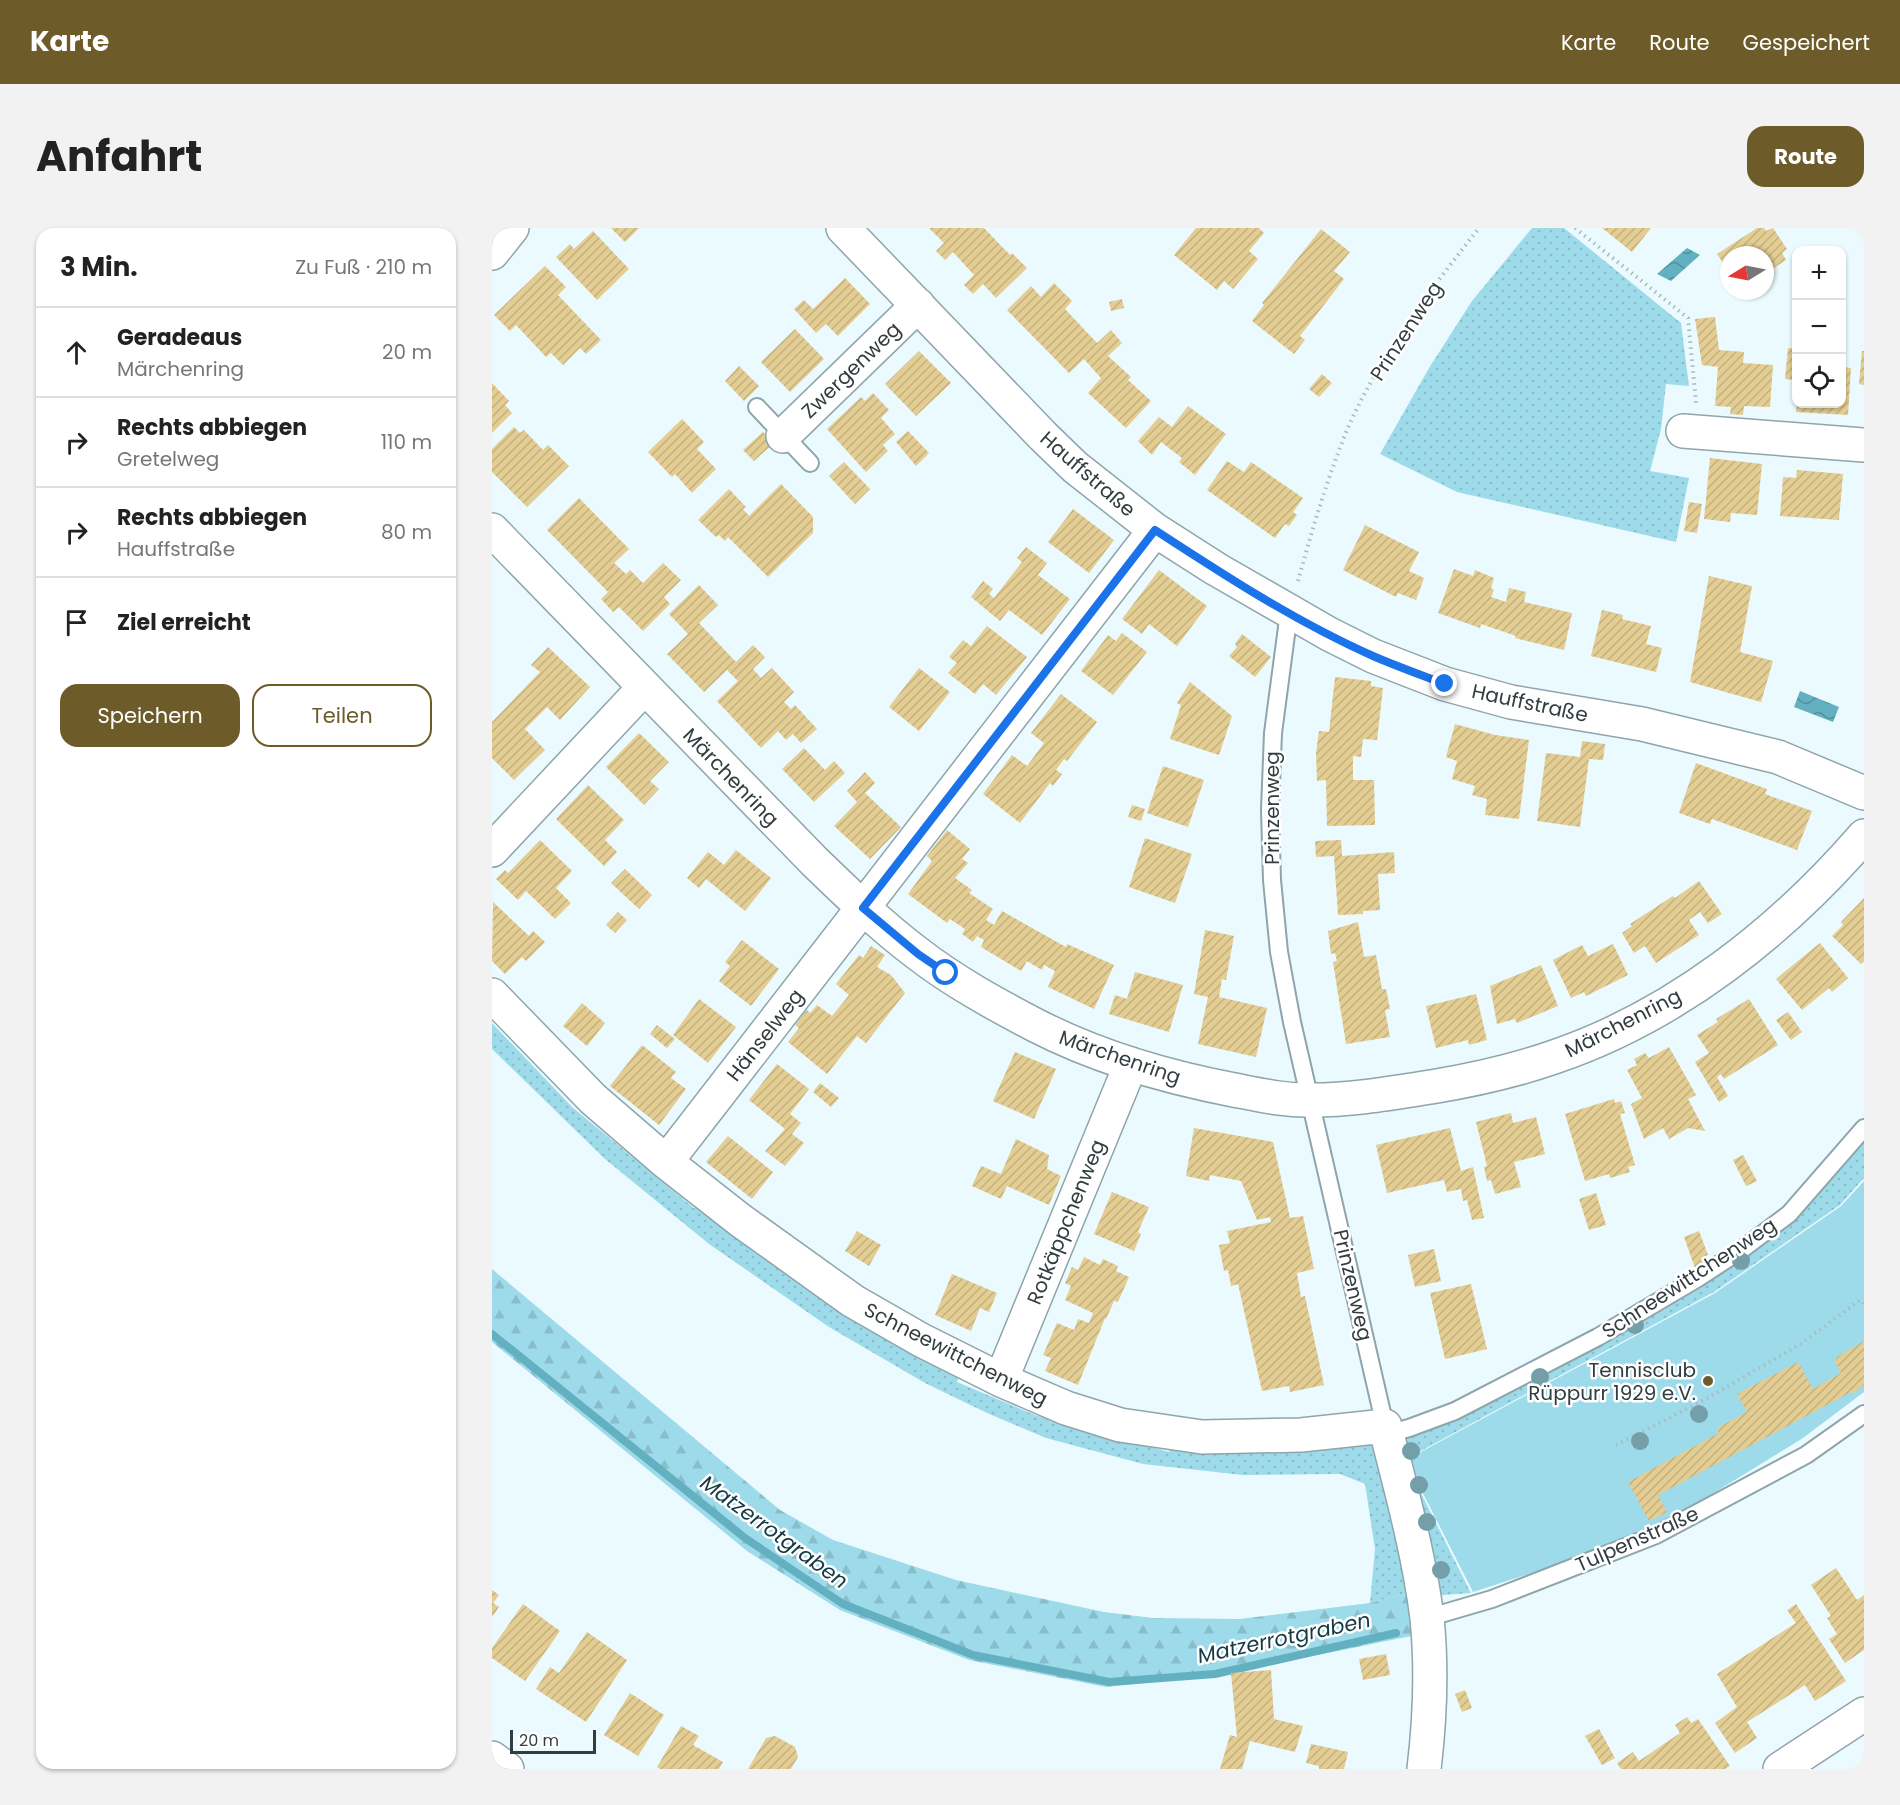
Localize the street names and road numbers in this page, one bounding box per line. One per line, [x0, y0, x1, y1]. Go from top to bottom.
street label: Prinzenweg [1363, 276, 1449, 386]
street label: Zwergenweg [795, 315, 907, 425]
street label: Hauffstraße [1034, 425, 1142, 523]
street label: Hauffstraße [1469, 677, 1591, 729]
street label: Märchenring [677, 722, 785, 832]
street label: Prinzenweg [1258, 751, 1286, 865]
street label: Märchenring [1560, 982, 1686, 1064]
street label: Hänselweg [720, 983, 810, 1087]
street label: Märchenring [1055, 1023, 1185, 1091]
street label: Rotkäppchenweg [1020, 1135, 1112, 1309]
street label: Schneewittchenweg [1596, 1211, 1782, 1345]
street label: Prinzenweg [1327, 1227, 1379, 1343]
street label: Schneewittchenweg [859, 1296, 1053, 1412]
street label: Tulpenstraße [1571, 1499, 1703, 1579]

